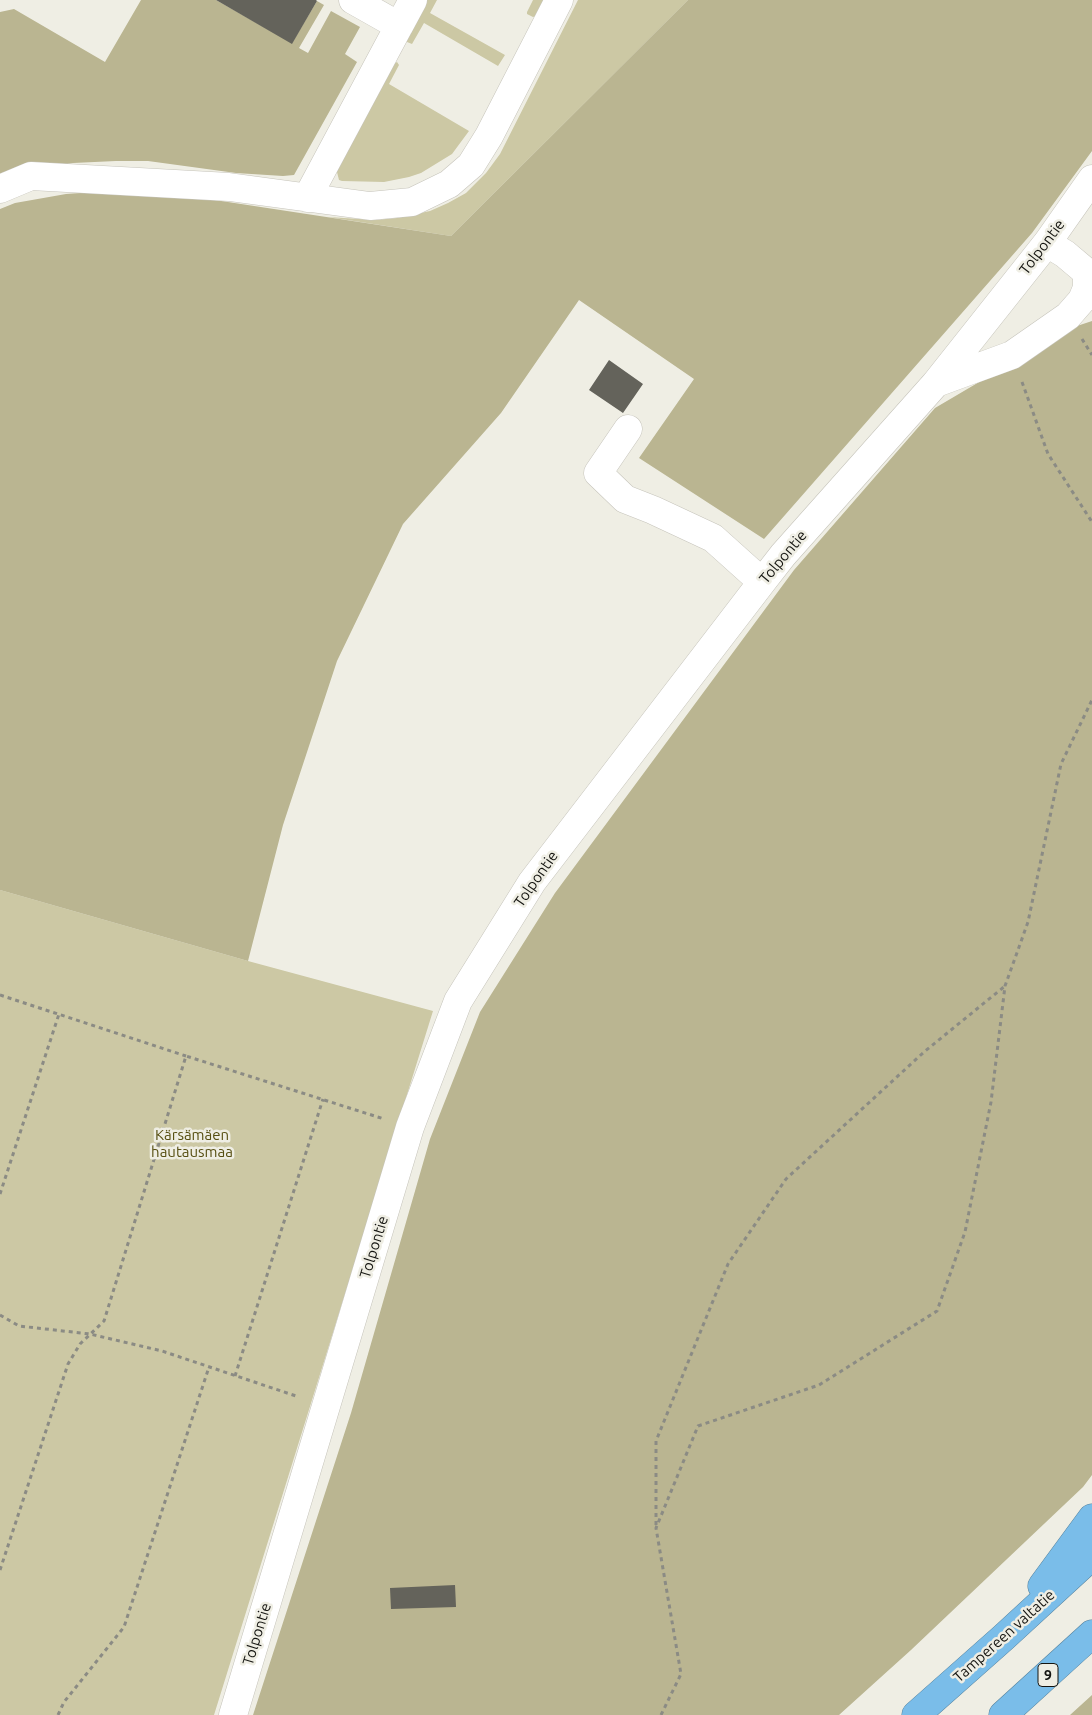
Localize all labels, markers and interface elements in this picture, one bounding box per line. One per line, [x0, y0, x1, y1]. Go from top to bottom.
street label: Tolpontie [1015, 216, 1069, 278]
street label: Tolpontie [755, 527, 811, 587]
street label: Tolpontie [510, 848, 562, 910]
park label: Kärsämäen hautausmaa [151, 1126, 233, 1161]
street label: Tolpontie [356, 1214, 392, 1280]
street label: Tampereen valtatie [950, 1586, 1058, 1686]
street label: Tolpontie [239, 1601, 275, 1667]
road number: 9 [1038, 1664, 1058, 1686]

